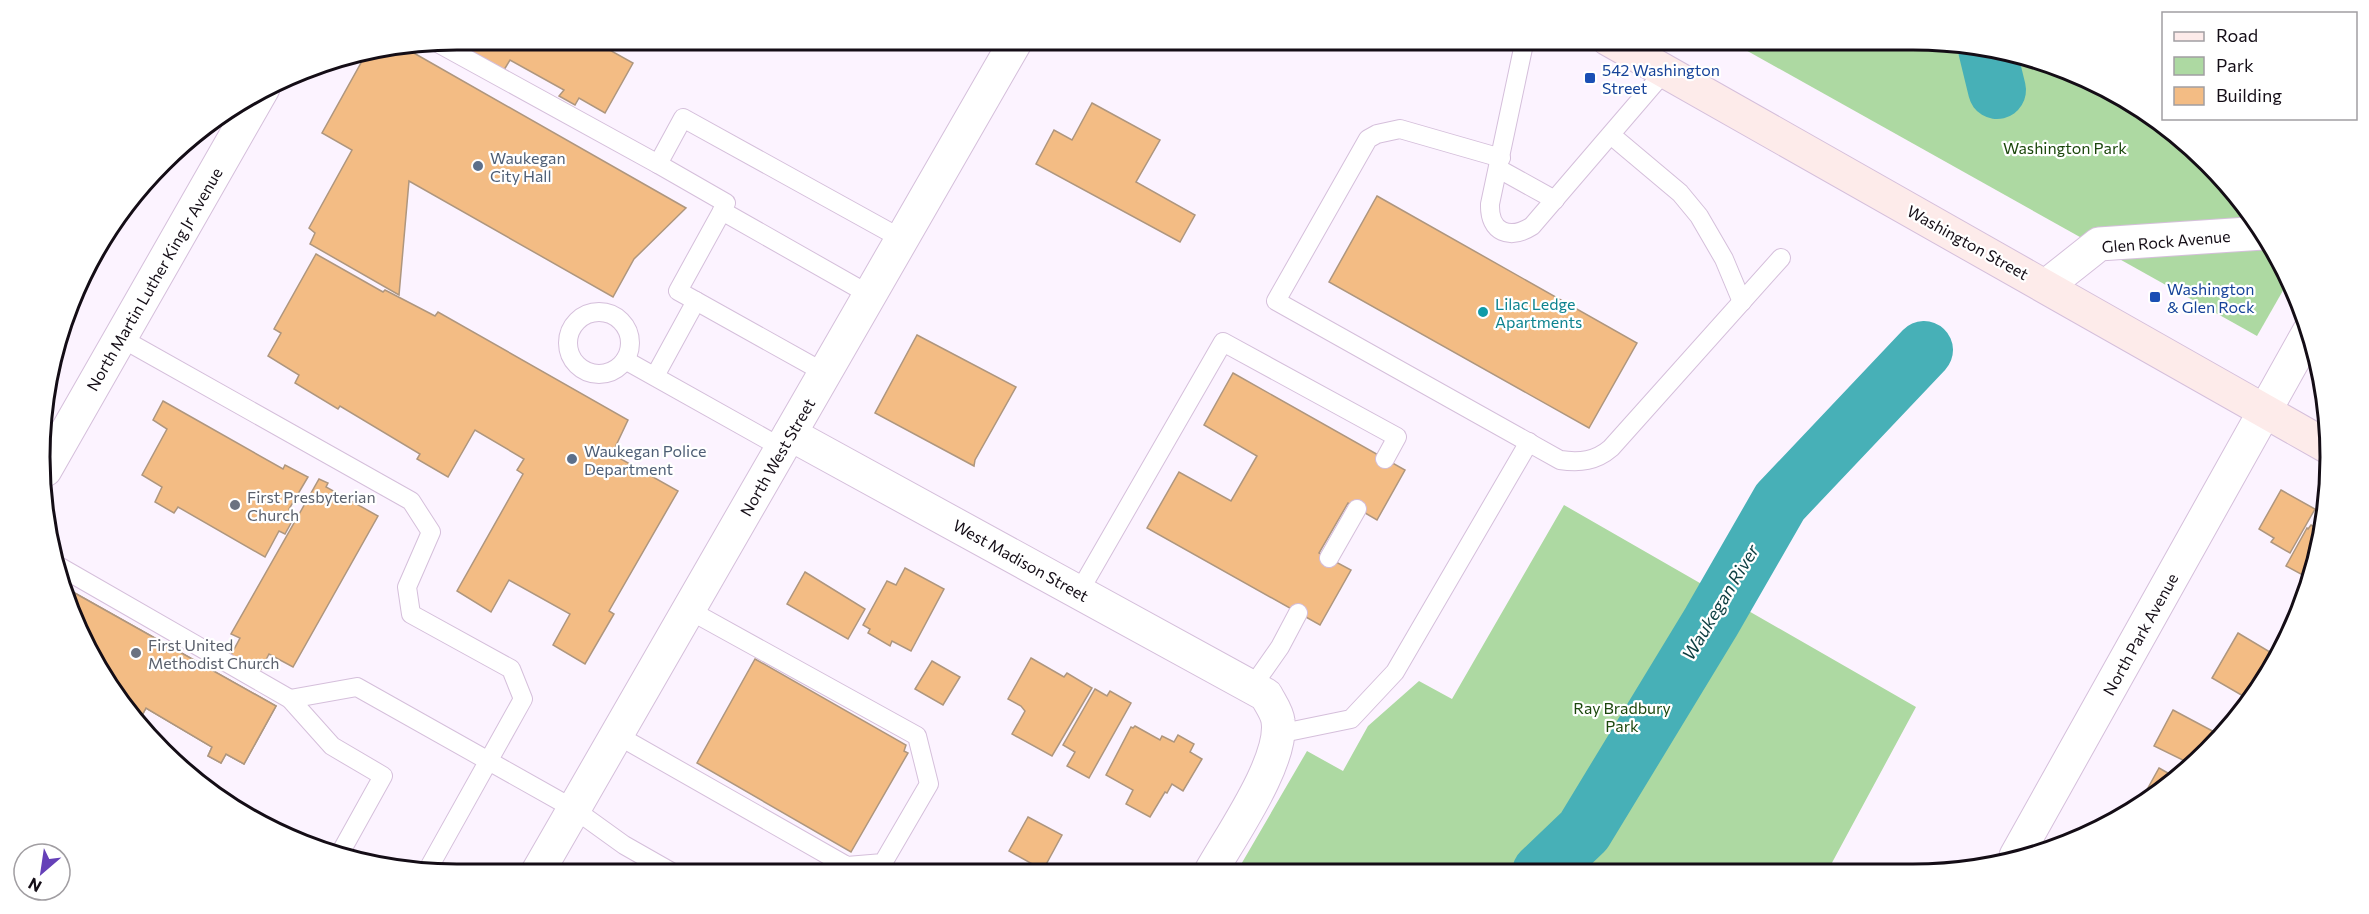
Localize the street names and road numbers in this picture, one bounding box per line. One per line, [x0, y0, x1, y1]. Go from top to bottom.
street label: North Martin Luther King Jr Avenue [82, 164, 226, 394]
street label: Washington Street [1904, 201, 2032, 283]
street label: Glen Rock Avenue [2101, 226, 2231, 256]
street label: North West Street [736, 394, 819, 519]
street label: West Madison Street [950, 515, 1092, 605]
street label: North Park Avenue [2099, 570, 2181, 698]

